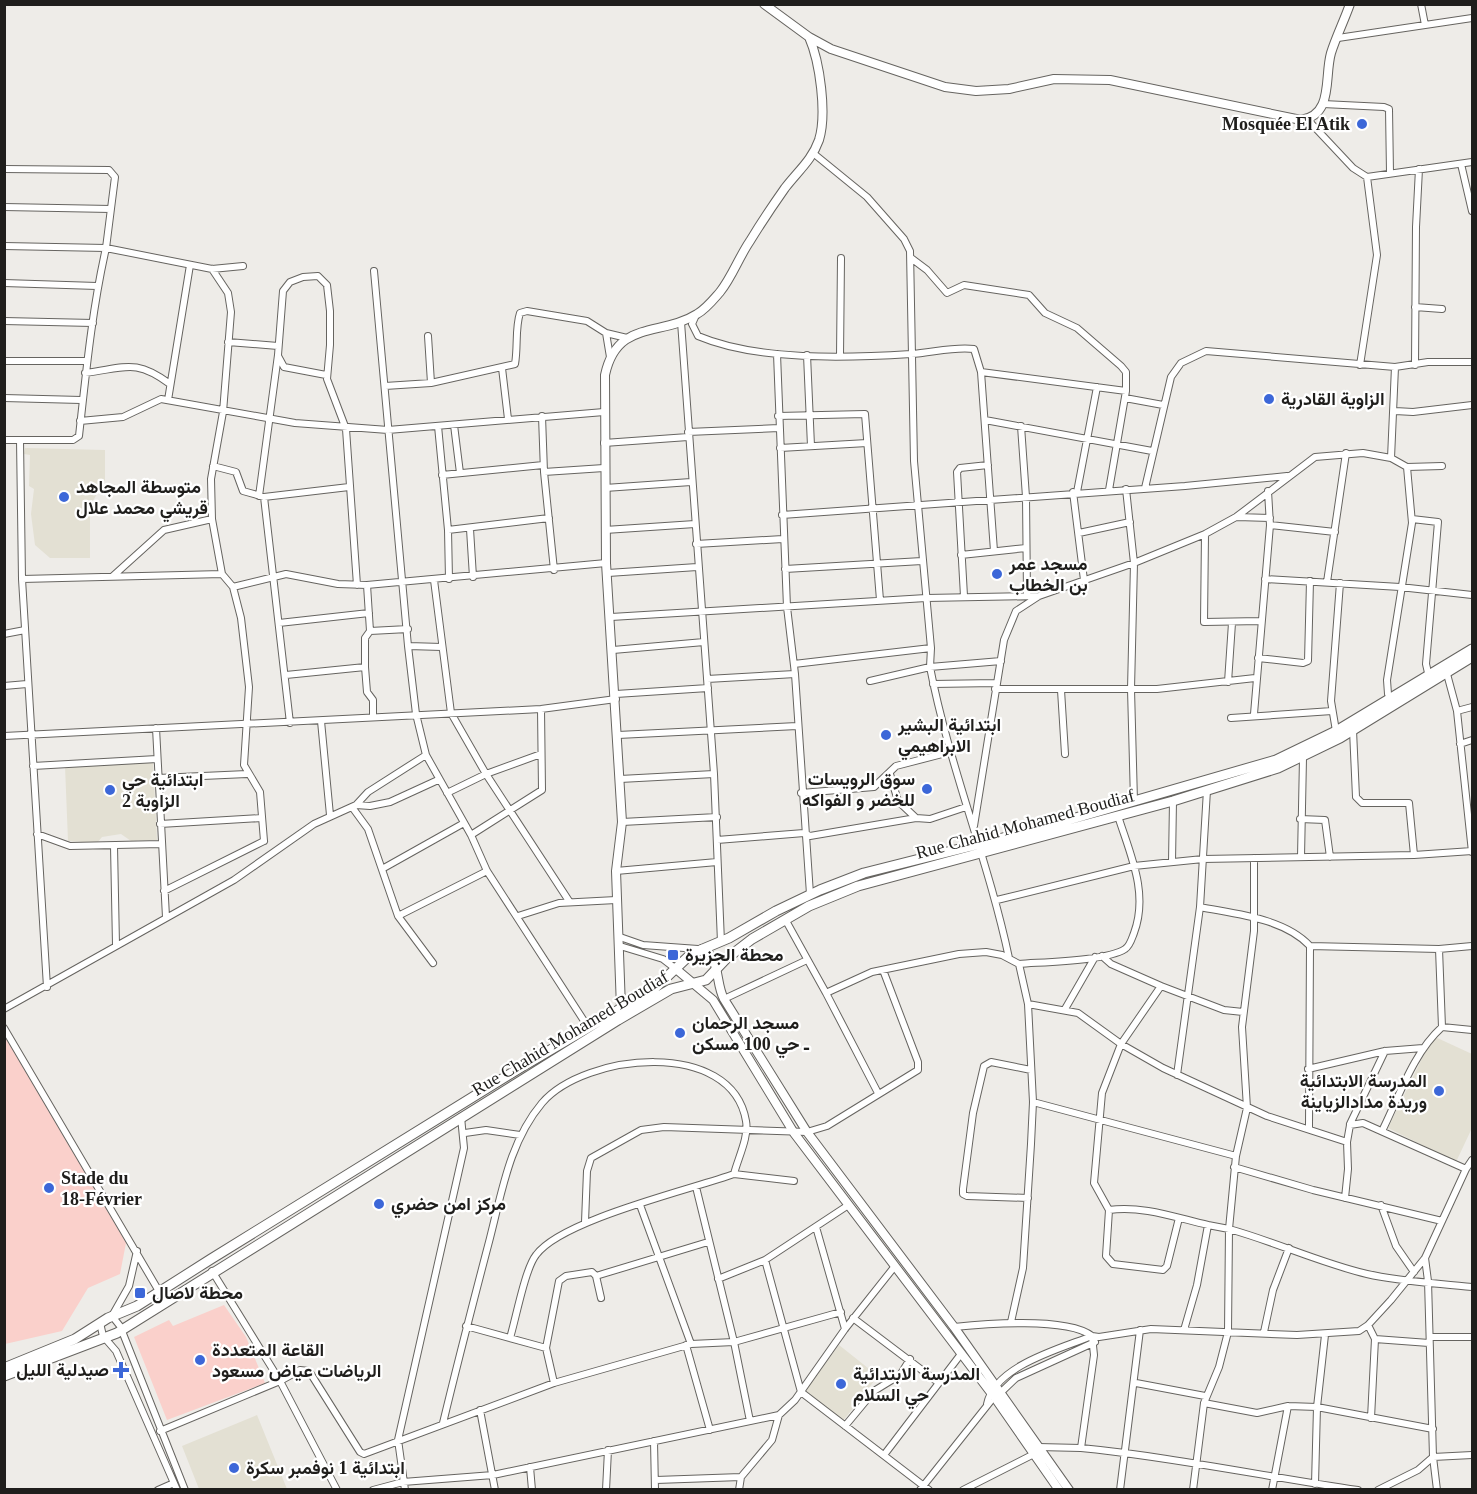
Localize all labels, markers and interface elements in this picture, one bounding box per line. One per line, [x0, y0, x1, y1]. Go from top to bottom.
place label: Mosquée El Atik [1222, 114, 1350, 134]
marker: Mosquée El Atik [1355, 117, 1369, 131]
place label: الزاوية القادرية [1281, 389, 1385, 410]
marker: الزاوية القادرية [1262, 392, 1276, 406]
place label: متوسطة المجاهد قريشي محمد علال [76, 477, 208, 523]
marker: متوسطة المجاهد قريشي محمد علال [57, 490, 71, 504]
place label: مسجد عمر بن الخطاب [1008, 554, 1088, 596]
marker: مسجد عمر بن الخطاب [990, 567, 1004, 581]
place label: ابتدائية البشير الابراهيمي [897, 715, 1001, 761]
marker: ابتدائية البشير الابراهيمي [879, 728, 893, 742]
place label: سوق الرويسات للخضر و الفواكه [802, 769, 915, 811]
place label: ابتدائية حي الزاوية 2 [122, 770, 203, 812]
marker: سوق الرويسات للخضر و الفواكه [920, 782, 934, 796]
marker: ابتدائية حي الزاوية 2 [103, 783, 117, 797]
street label: Rue Chahid Mohamed Boudiaf [914, 785, 1136, 863]
place label: محطة الجزيرة [685, 945, 784, 966]
marker: محطة الجزيرة [666, 948, 680, 962]
street label: Rue Chahid Mohamed Boudiaf [468, 966, 672, 1100]
place label: مسجد الرحمان ـ حي 100 مسكن [692, 1013, 810, 1059]
marker: مسجد الرحمان ـ حي 100 مسكن [673, 1026, 687, 1040]
place label: المدرسة الابتدائية وريدة مدادالزياينة [1300, 1071, 1427, 1113]
marker: المدرسة الابتدائية وريدة مدادالزياينة [1432, 1084, 1446, 1098]
place label: Stade du 18-Février [61, 1168, 142, 1209]
marker: Stade du 18-Février [42, 1181, 56, 1195]
place label: مركز امن حضري [391, 1194, 506, 1219]
marker: مركز امن حضري [372, 1197, 386, 1211]
place label: محطة لاصال [152, 1283, 243, 1304]
marker: محطة لاصال [133, 1286, 147, 1300]
place label: القاعة المتعددة الرياضات عياض مسعود [212, 1340, 381, 1382]
marker: القاعة المتعددة الرياضات عياض مسعود [193, 1353, 207, 1367]
place label: صيدلية الليل [16, 1360, 109, 1381]
marker: صيدلية الليل [114, 1363, 128, 1377]
place label: المدرسة الابتدائية حي السلام [853, 1364, 980, 1410]
marker: المدرسة الابتدائية حي السلام [834, 1377, 848, 1391]
place label: ابتدائية 1 نوفمبر سكرة [246, 1458, 405, 1479]
marker: ابتدائية 1 نوفمبر سكرة [227, 1461, 241, 1475]

